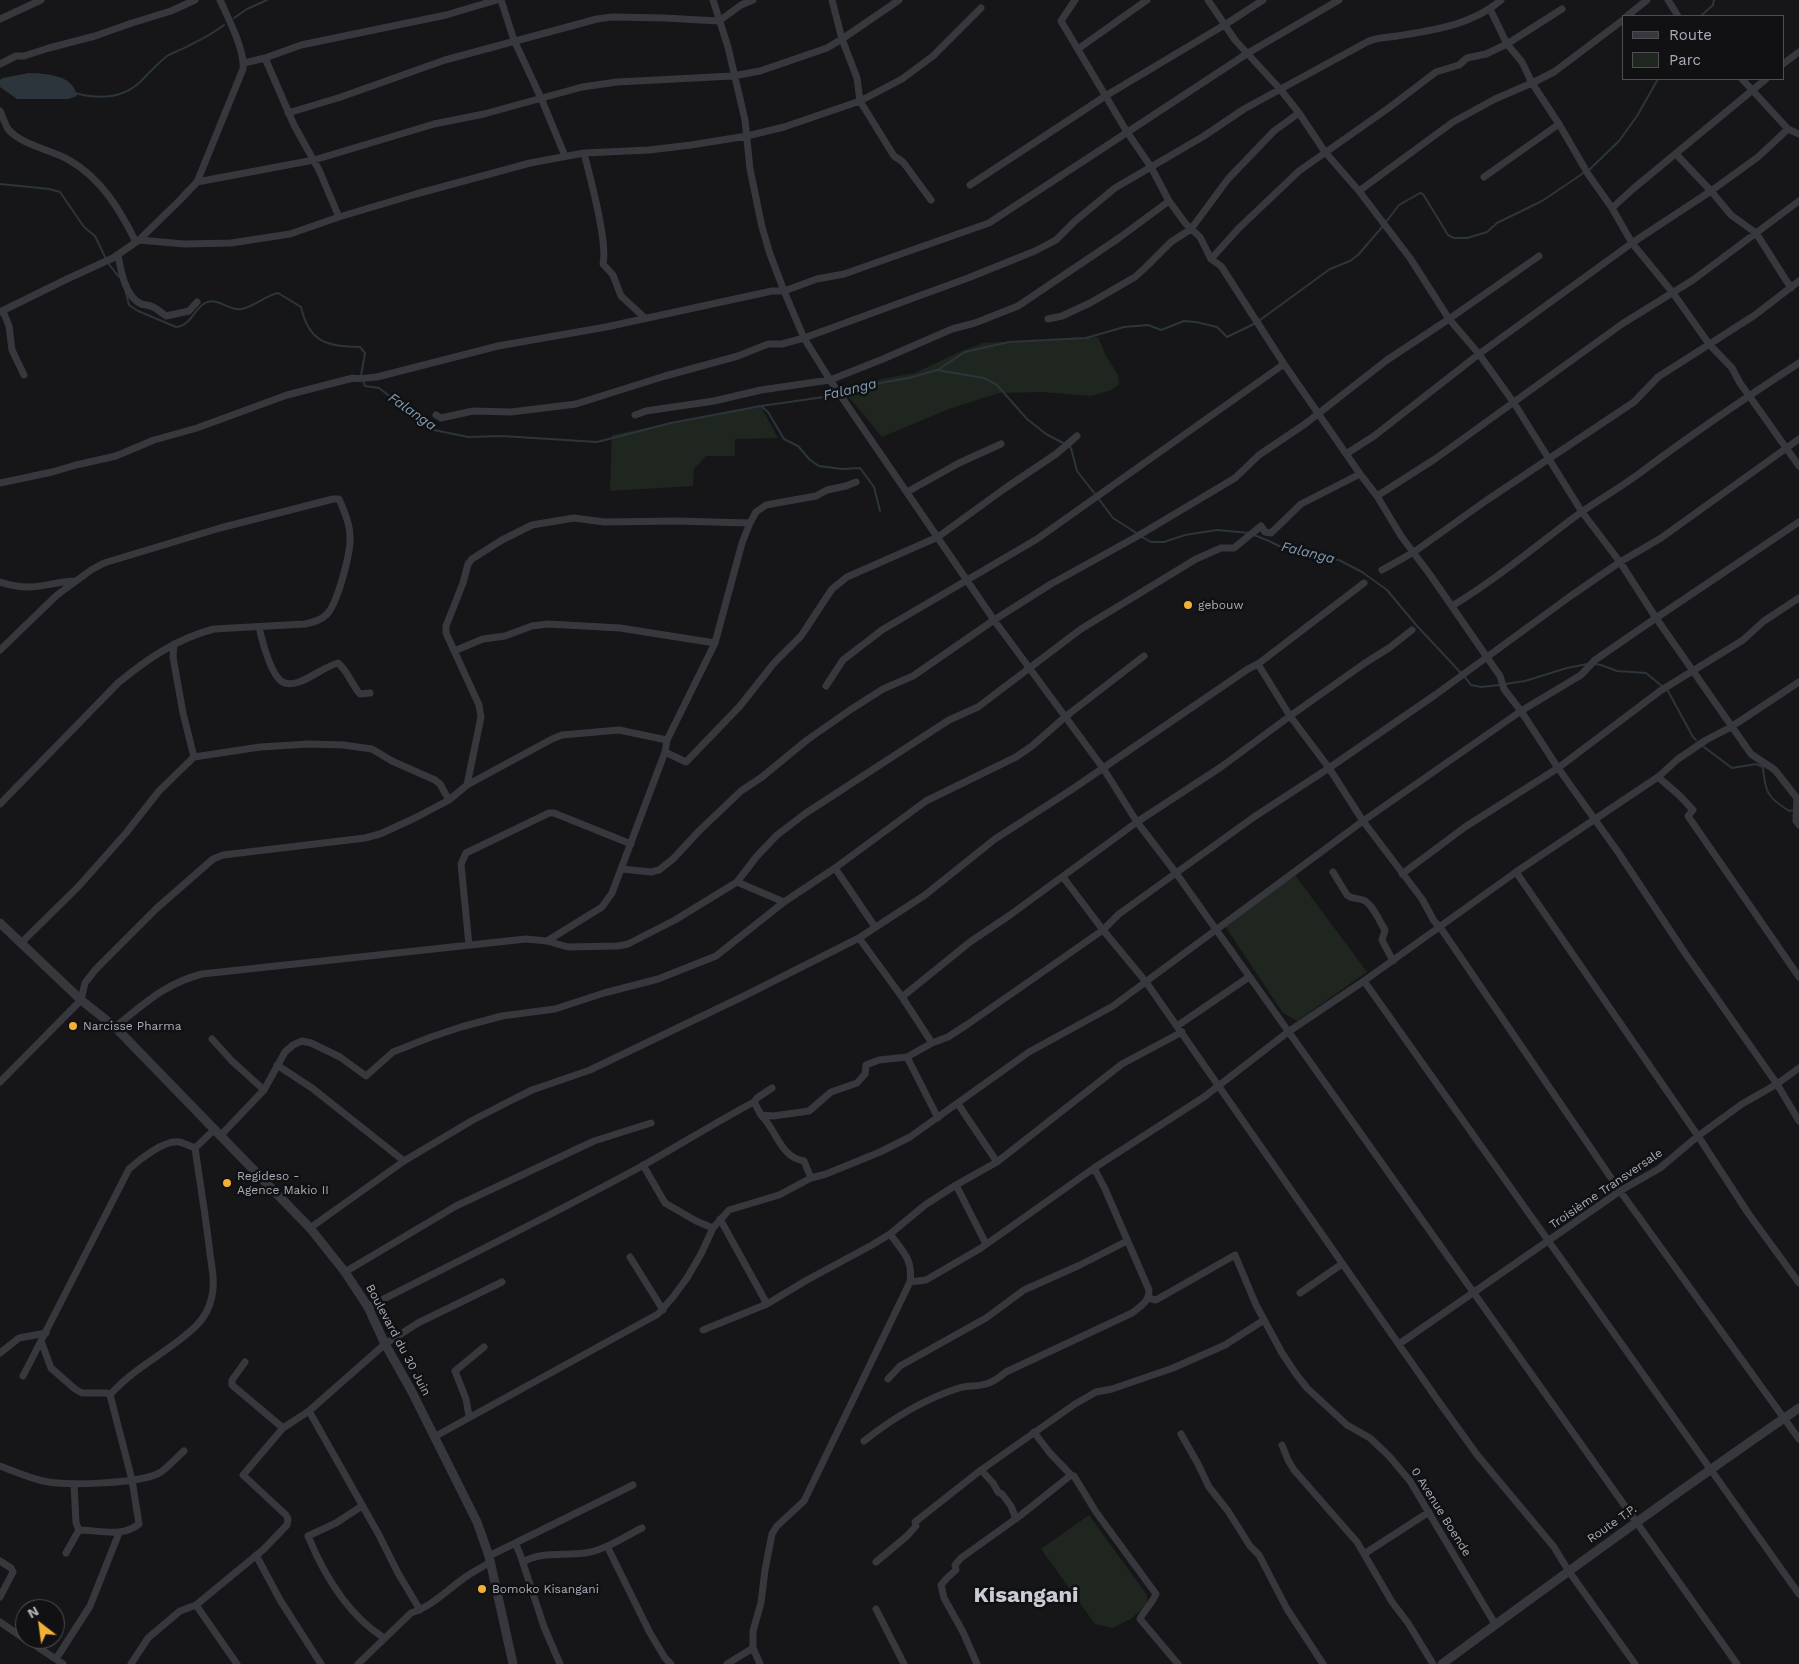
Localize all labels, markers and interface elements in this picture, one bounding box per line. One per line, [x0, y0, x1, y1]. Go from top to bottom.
legend [1622, 15, 1784, 80]
text: Route [1669, 26, 1712, 44]
text: Parc [1669, 51, 1701, 69]
water label: Falanga [822, 375, 878, 405]
water label: Falanga [385, 390, 439, 434]
water label: Falanga [1280, 538, 1336, 568]
place label: gebouw [1198, 598, 1243, 612]
marker: gebouw [1182, 599, 1194, 611]
place label: Narcisse Pharma [83, 1019, 181, 1033]
marker: Narcisse Pharma [67, 1020, 79, 1032]
street label: Troisième Transversale [1547, 1146, 1665, 1232]
place label: Regideso - Agence Makio II [237, 1169, 329, 1197]
marker: Regideso - Agence Makio II [221, 1177, 233, 1189]
street label: Boulevard du 30 Juin [362, 1282, 434, 1398]
street label: 0 Avenue Boende [1408, 1465, 1474, 1559]
street label: Route T.P. [1585, 1502, 1639, 1546]
place label: Bomoko Kisangani [492, 1582, 599, 1596]
marker: Bomoko Kisangani [476, 1583, 488, 1595]
district label: Kisangani [974, 1583, 1078, 1609]
north arrow [15, 1599, 65, 1649]
text: N [25, 1602, 41, 1621]

